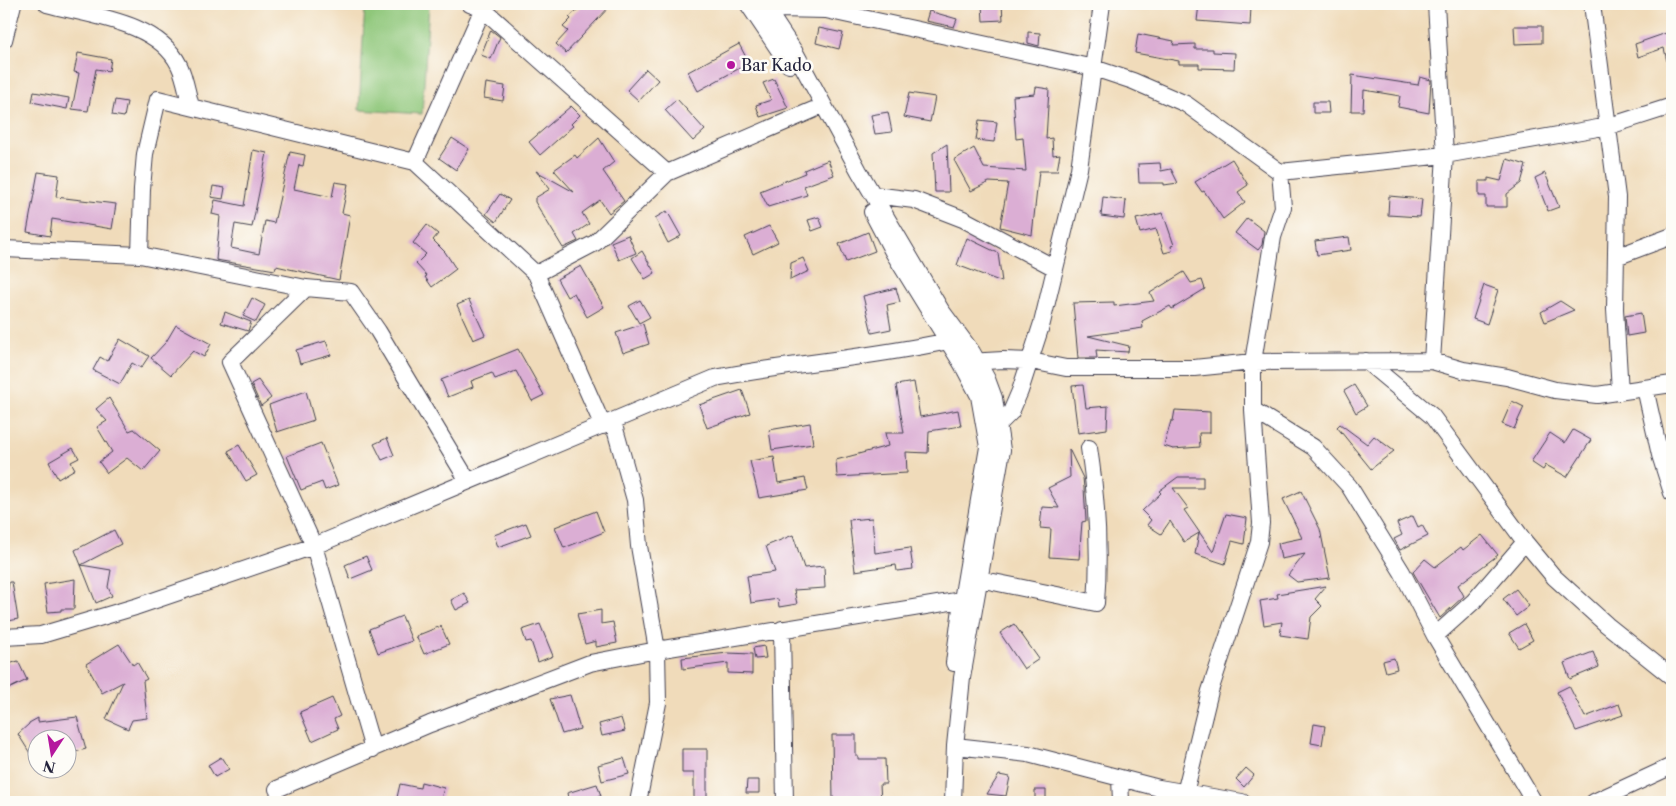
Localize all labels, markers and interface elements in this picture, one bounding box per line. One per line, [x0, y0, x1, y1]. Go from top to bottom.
place label: Bar Kado [741, 55, 812, 75]
marker: Bar Kado [725, 59, 737, 71]
north arrow [28, 728, 78, 778]
text: N [41, 757, 57, 777]

